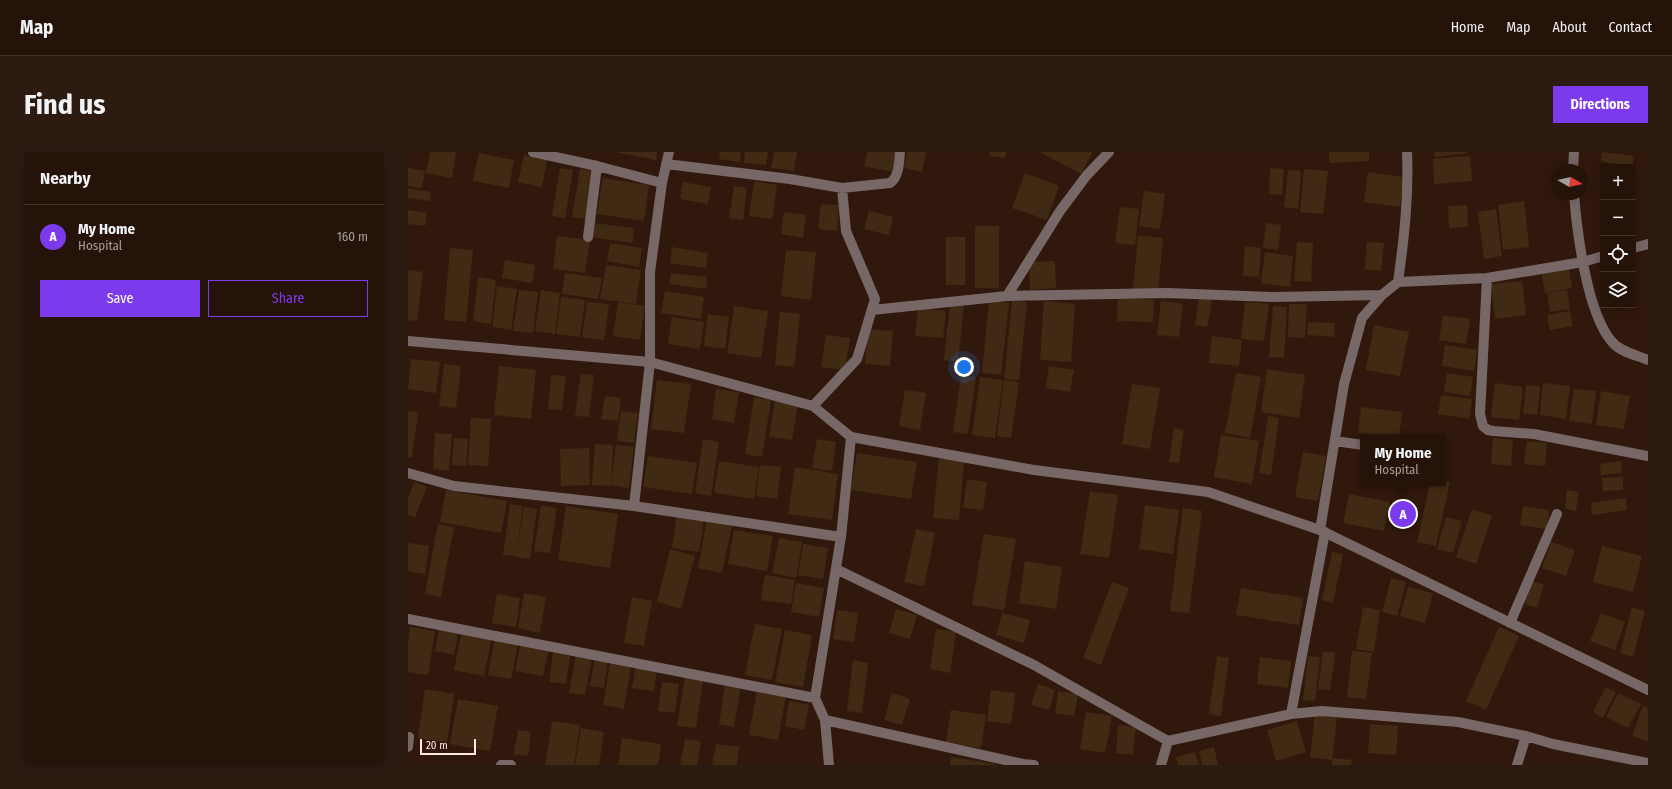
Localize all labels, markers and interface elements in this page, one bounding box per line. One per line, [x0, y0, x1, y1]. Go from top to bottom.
text: Map [20, 16, 53, 39]
text: Home [1451, 19, 1484, 36]
text: Map [1506, 19, 1530, 36]
text: About [1552, 19, 1587, 36]
text: Contact [1609, 19, 1652, 36]
button: Directions [1553, 86, 1648, 123]
text: Find us [24, 88, 106, 121]
north arrow [1552, 164, 1588, 200]
map controls [1600, 164, 1636, 308]
button: + [1600, 164, 1636, 200]
text: Nearby [40, 168, 91, 189]
button: − [1600, 200, 1636, 236]
text: My Home [78, 220, 135, 238]
text: A [49, 229, 57, 244]
text: 160 m [337, 229, 368, 244]
button: locate [1600, 236, 1636, 272]
text: Hospital [78, 238, 122, 253]
button: layers [1600, 272, 1636, 308]
button: Save [40, 280, 200, 317]
button: Share [208, 280, 368, 317]
your location [954, 357, 974, 377]
popup [1360, 434, 1446, 486]
text: My Home [1374, 444, 1432, 462]
text: Hospital [1374, 462, 1419, 477]
pin: A [1390, 499, 1416, 529]
scale bar [420, 737, 476, 756]
text: 20 m [426, 739, 448, 752]

